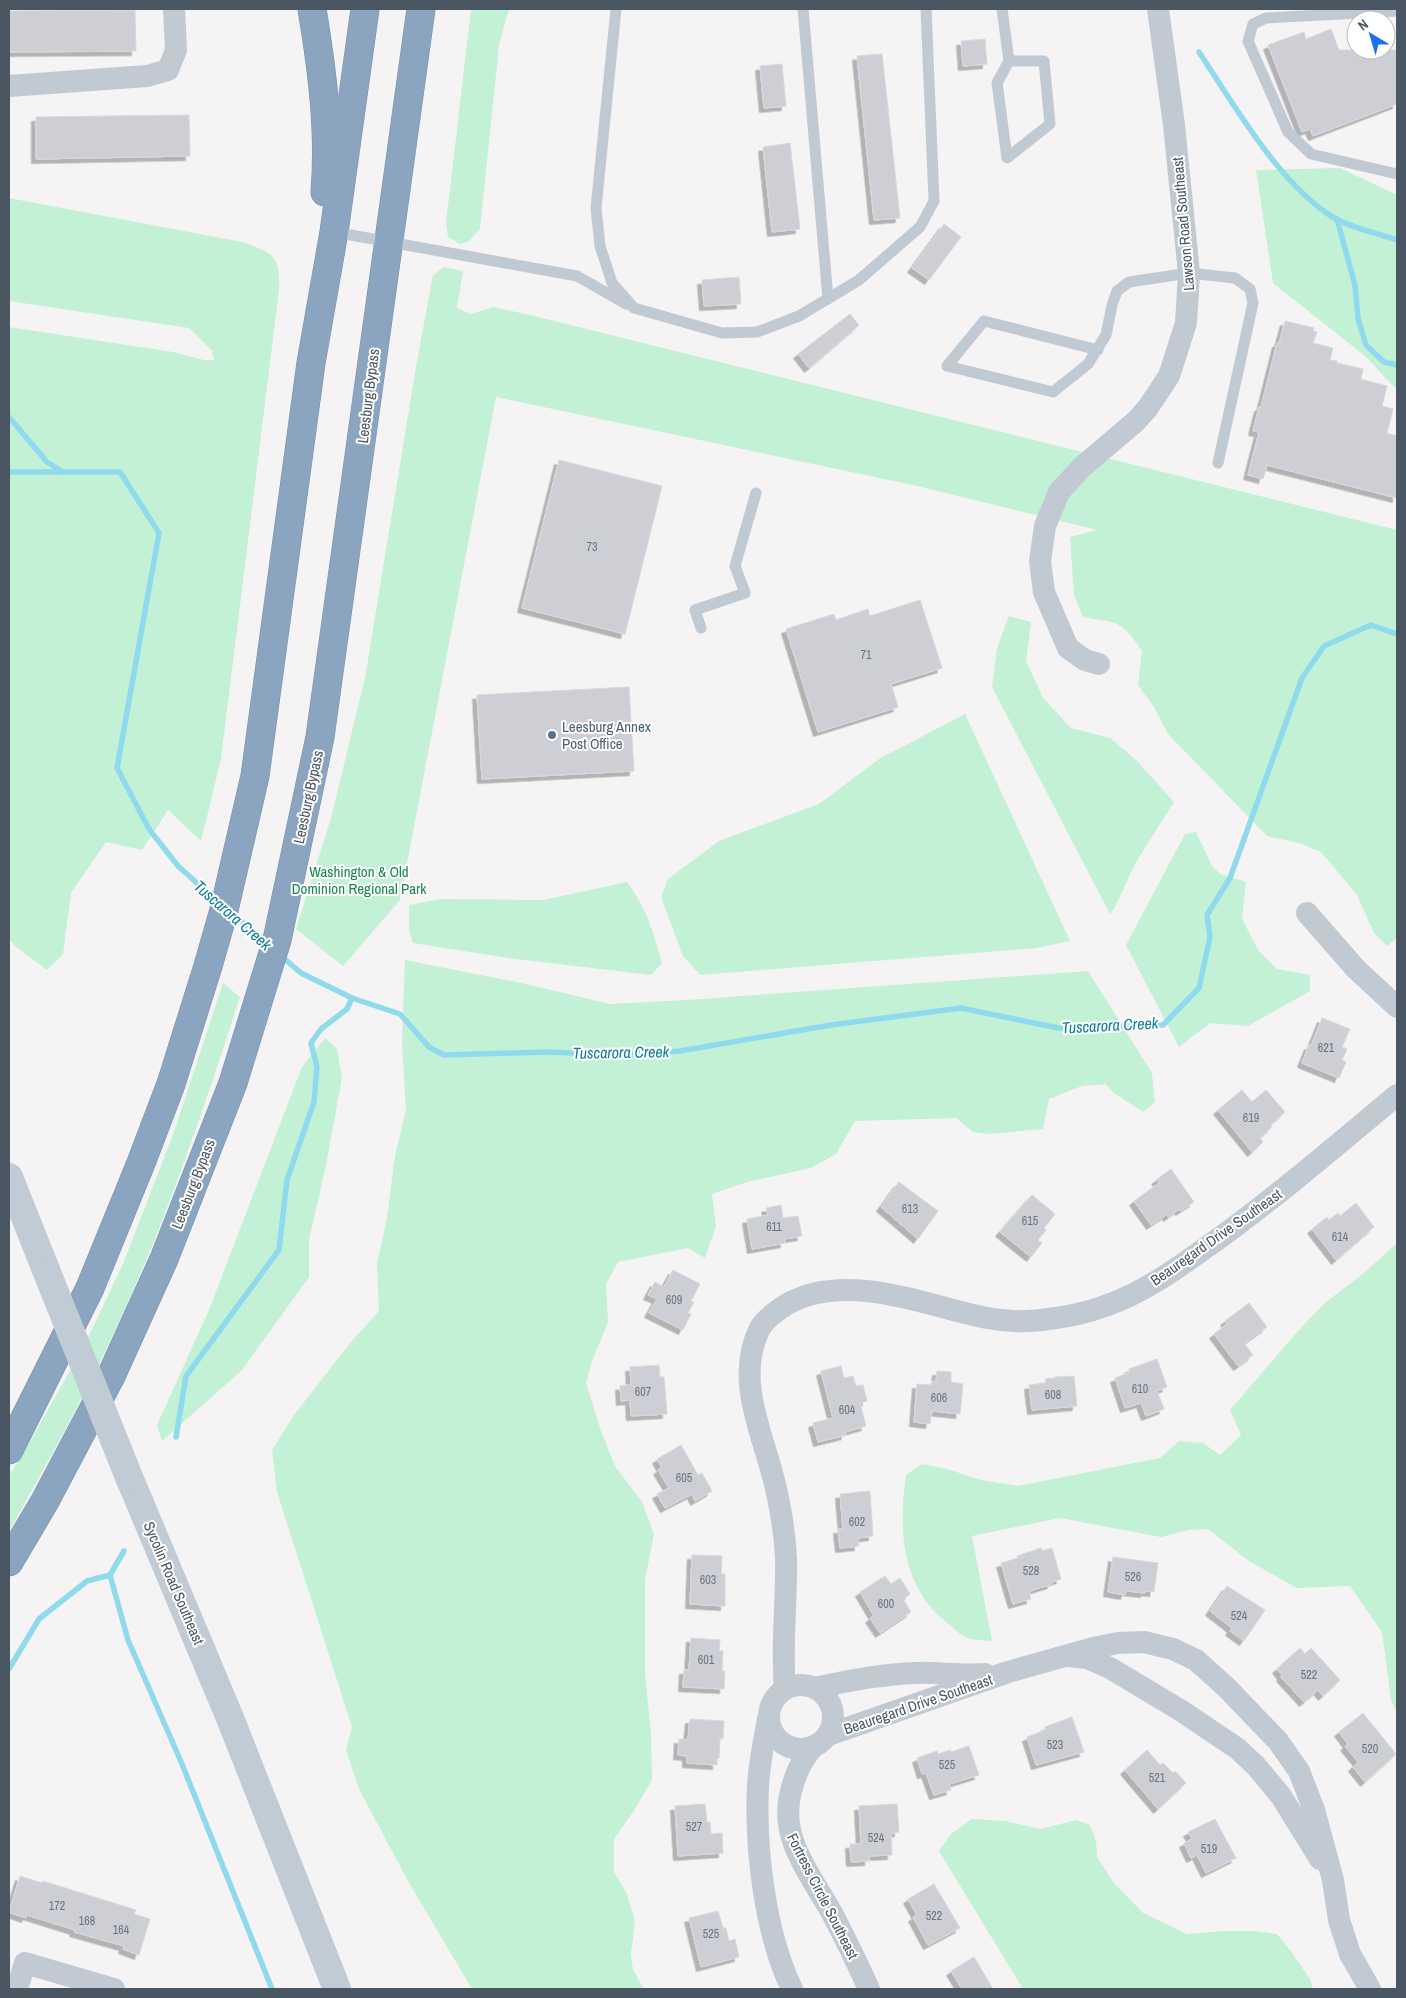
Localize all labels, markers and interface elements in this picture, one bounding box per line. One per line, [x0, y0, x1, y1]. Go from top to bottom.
north arrow [1346, 10, 1396, 60]
text: N [1354, 15, 1372, 34]
street label: Lawson Road Southeast [1167, 156, 1199, 292]
street label: Leesburg Bypass [352, 348, 384, 444]
house number: 73 [587, 539, 597, 555]
house number: 71 [861, 647, 872, 663]
place label: Leesburg Annex Post Office [562, 716, 652, 754]
marker: Leesburg Annex Post Office [546, 729, 558, 741]
street label: Leesburg Bypass [288, 748, 328, 846]
park label: Washington & Old Dominion Regional Park [292, 861, 427, 899]
water label: Tuscarora Creek [189, 875, 277, 955]
water label: Tuscarora Creek [1061, 1011, 1159, 1039]
water label: Tuscarora Creek [573, 1040, 670, 1064]
house number: 621 [1318, 1040, 1335, 1056]
house number: 619 [1243, 1110, 1259, 1126]
street label: Leesburg Bypass [166, 1136, 220, 1232]
street label: Beauregard Drive Southeast [1146, 1183, 1286, 1290]
house number: 613 [902, 1201, 918, 1217]
house number: 615 [1022, 1213, 1039, 1229]
house number: 611 [766, 1219, 782, 1235]
house number: 614 [1332, 1229, 1349, 1245]
house number: 609 [666, 1292, 682, 1308]
house number: 610 [1132, 1381, 1148, 1397]
house number: 607 [635, 1384, 652, 1400]
house number: 608 [1045, 1387, 1061, 1403]
house number: 606 [931, 1390, 947, 1406]
house number: 604 [839, 1402, 856, 1418]
house number: 605 [676, 1470, 693, 1486]
house number: 602 [849, 1514, 865, 1530]
street label: Sycolin Road Southeast [139, 1518, 210, 1648]
house number: 528 [1023, 1563, 1039, 1579]
house number: 526 [1125, 1569, 1141, 1585]
house number: 603 [700, 1572, 716, 1588]
house number: 600 [878, 1596, 894, 1612]
house number: 524 [1231, 1608, 1248, 1624]
house number: 601 [698, 1652, 715, 1668]
house number: 522 [1301, 1667, 1317, 1683]
street label: Beauregard Drive Southeast [841, 1669, 996, 1739]
house number: 523 [1047, 1737, 1063, 1753]
house number: 520 [1362, 1741, 1378, 1757]
house number: 525 [939, 1757, 956, 1773]
house number: 521 [1149, 1770, 1166, 1786]
house number: 527 [686, 1819, 703, 1835]
street label: Fortress Circle Southeast [782, 1829, 864, 1963]
house number: 524 [868, 1830, 885, 1846]
house number: 519 [1201, 1841, 1217, 1857]
house number: 172 [49, 1898, 65, 1914]
house number: 522 [926, 1908, 942, 1924]
house number: 168 [79, 1913, 95, 1929]
house number: 164 [113, 1922, 130, 1938]
house number: 525 [703, 1926, 720, 1942]

